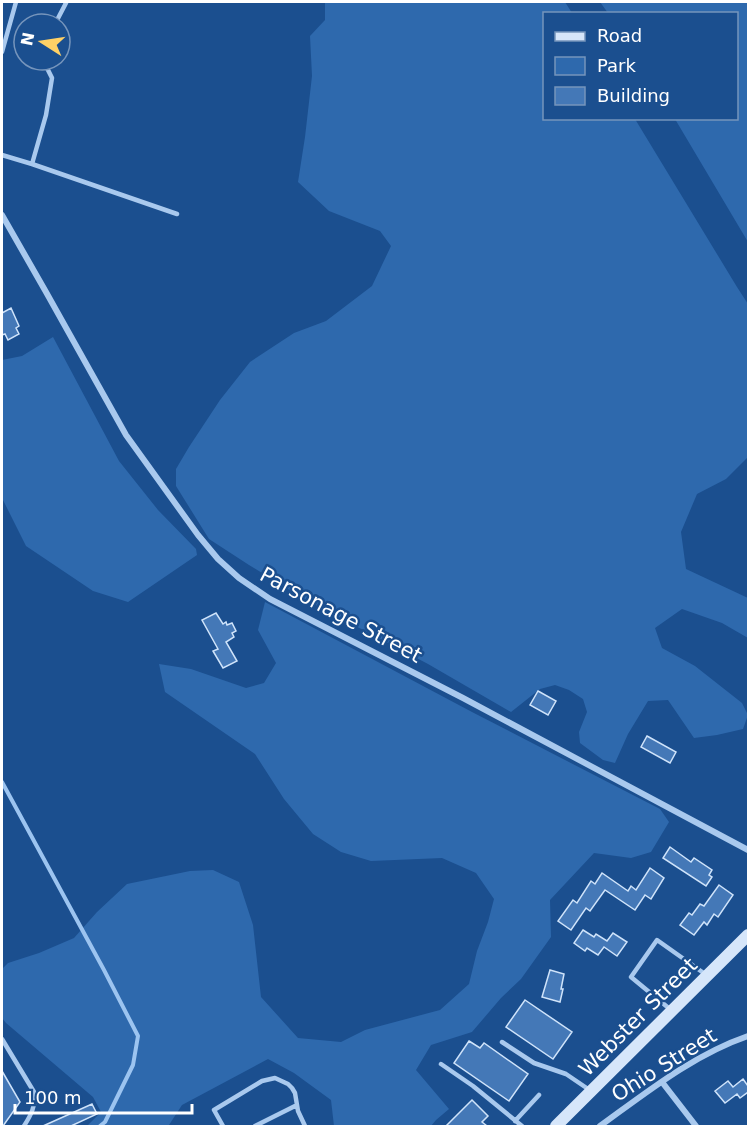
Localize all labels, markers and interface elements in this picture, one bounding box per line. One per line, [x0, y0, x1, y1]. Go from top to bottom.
north arrow [12, 12, 72, 72]
legend [543, 12, 738, 120]
text: Road [597, 25, 642, 46]
text: N [17, 30, 39, 48]
text: Park [597, 55, 636, 76]
text: Building [597, 85, 670, 106]
street label: Parsonage Street [256, 562, 426, 668]
street label: Webster Street [574, 953, 702, 1081]
street label: Ohio Street [607, 1023, 721, 1107]
scale bar [15, 1077, 192, 1115]
text: 100 m [24, 1087, 82, 1108]

